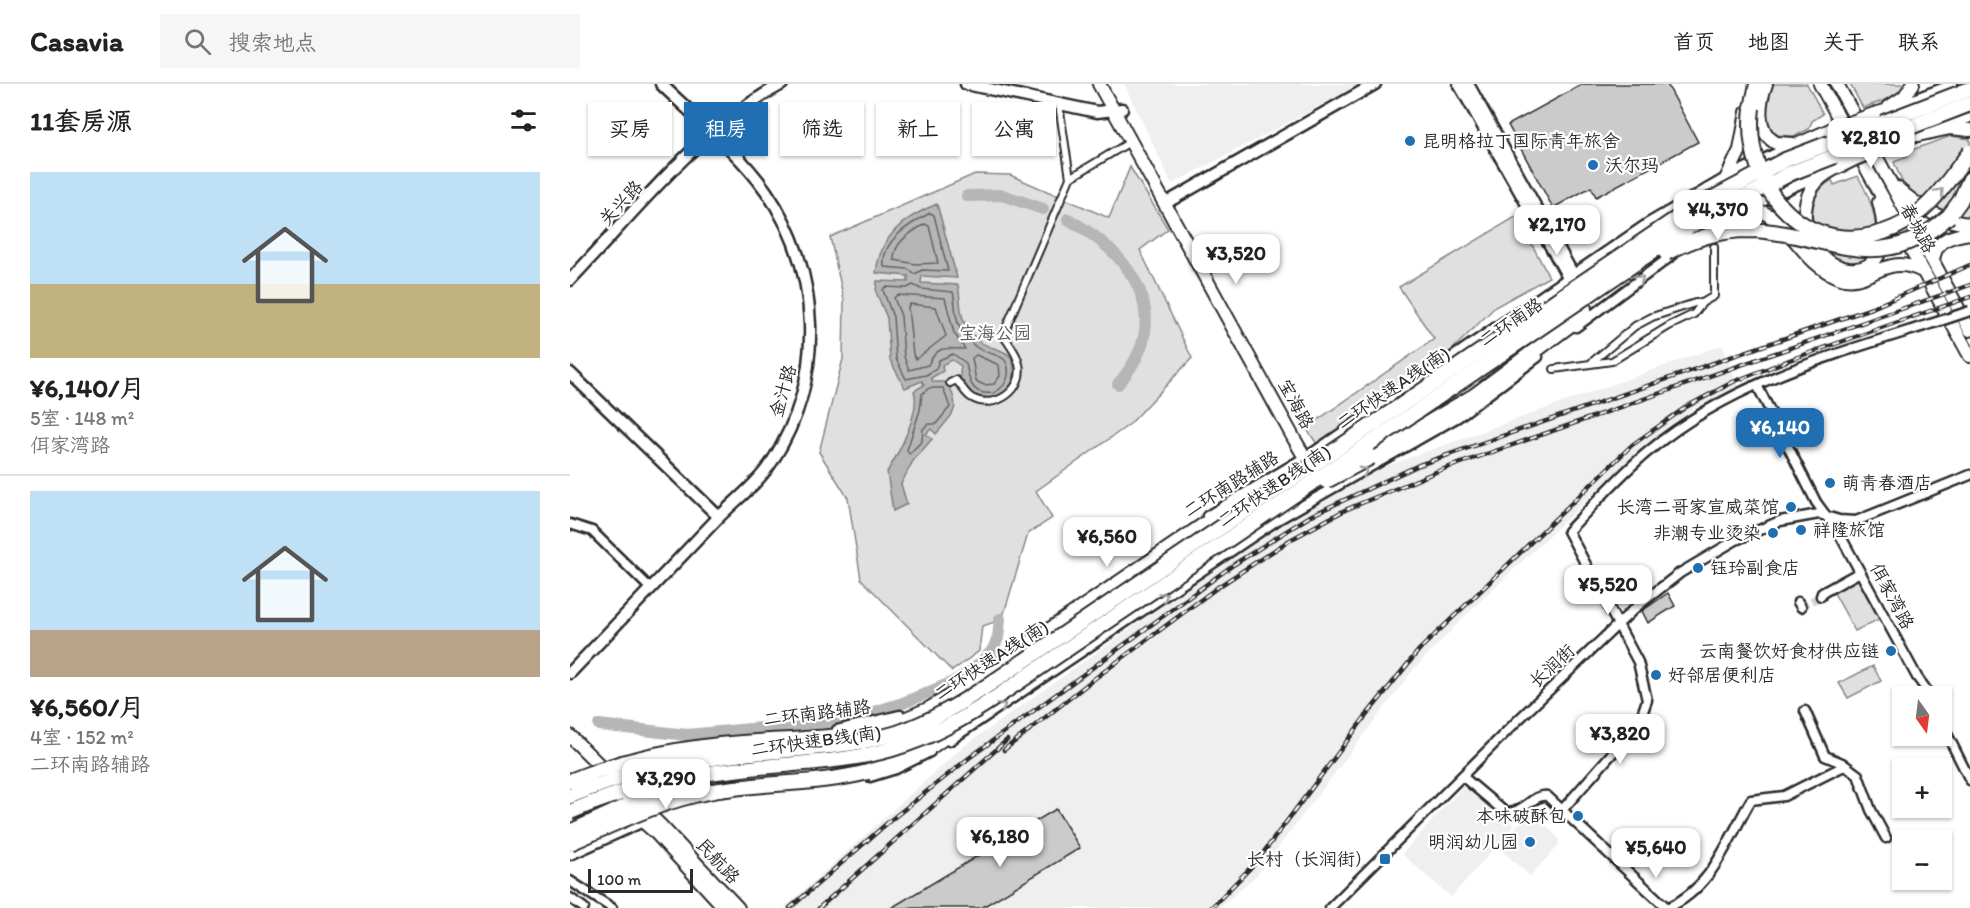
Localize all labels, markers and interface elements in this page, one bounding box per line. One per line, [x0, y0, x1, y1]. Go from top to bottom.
search box [160, 14, 580, 68]
text: Casavia [30, 24, 124, 58]
icon: search [181, 25, 214, 58]
text: 搜索地点 [229, 29, 317, 56]
text: 首页 [1673, 29, 1715, 54]
text: 地图 [1748, 29, 1790, 54]
text: 关于 [1823, 29, 1865, 54]
text: 联系 [1898, 29, 1940, 54]
chip: 买房 [588, 102, 672, 156]
chip: 租房 [684, 102, 768, 156]
chip: 筛选 [780, 102, 864, 156]
chip: 新上 [876, 102, 960, 156]
chip: 公寓 [972, 102, 1056, 156]
icon: filters [507, 104, 540, 137]
text: 11套房源 [30, 105, 132, 137]
pin: ¥2,810 [1822, 118, 1920, 169]
text: ¥2,810 [1841, 125, 1901, 149]
place label: 昆明格拉丁国际青年旅舍 [1422, 130, 1620, 152]
marker: 昆明格拉丁国际青年旅舍 [1403, 134, 1417, 148]
place label: 沃尔玛 [1605, 154, 1659, 176]
marker: 沃尔玛 [1586, 158, 1600, 172]
street label: 关兴路 [595, 176, 647, 230]
one-way arrow [1932, 188, 1943, 199]
pin: ¥4,370 [1669, 190, 1767, 241]
text: ¥4,370 [1687, 197, 1749, 221]
street label: 春城路 [1895, 199, 1941, 257]
pin: ¥2,170 [1508, 205, 1606, 256]
icon: home [231, 211, 339, 319]
text: ¥2,170 [1528, 212, 1586, 236]
pin: ¥3,520 [1187, 234, 1285, 285]
text: ¥3,520 [1206, 241, 1266, 265]
one-way arrow [1633, 275, 1644, 286]
street label: 二环南路 [1475, 293, 1547, 351]
park label: 宝海公园 [959, 322, 1031, 344]
street label: 二环快速A线(南) [1332, 342, 1454, 434]
street label: 金汁路 [765, 362, 801, 420]
text: ¥6,140/月 [30, 372, 145, 404]
street label: 宝海路 [1273, 375, 1319, 433]
text: 5室 · 148 m² [30, 406, 134, 430]
pin: ¥6,140 [1731, 408, 1829, 459]
text: ¥6,140 [1750, 415, 1810, 439]
text: 佴家湾路 [30, 433, 110, 457]
street label: 二环快速B线(南) [1213, 440, 1335, 532]
street label: 二环南路辅路 [1179, 446, 1283, 522]
one-way arrow [1358, 467, 1369, 478]
place label: 萌青春酒店 [1842, 472, 1932, 494]
marker: 萌青春酒店 [1823, 476, 1837, 490]
place label: 长湾二哥家宣威菜馆 [1617, 496, 1779, 518]
marker: 长湾二哥家宣威菜馆 [1784, 500, 1798, 514]
pin: ¥6,560 [1058, 517, 1156, 568]
place label: 祥隆旅馆 [1813, 519, 1885, 541]
place label: 非潮专业烫染 [1653, 522, 1761, 544]
marker: 祥隆旅馆 [1794, 523, 1808, 537]
text: ¥6,560 [1077, 524, 1137, 548]
marker: 非潮专业烫染 [1766, 526, 1780, 540]
icon: home [231, 530, 339, 638]
place label: 钰玲副食店 [1710, 557, 1800, 579]
street label: 佴家湾路 [1865, 559, 1919, 633]
marker: 钰玲副食店 [1691, 561, 1705, 575]
pin: ¥5,520 [1559, 565, 1657, 616]
text: ¥5,520 [1578, 572, 1638, 596]
one-way arrow [1157, 593, 1168, 604]
street label: 二环快速A线(南) [930, 615, 1052, 705]
street label: 长润街 [1525, 640, 1579, 692]
place label: 云南餐饮好食材供应链 [1699, 640, 1879, 662]
marker: 云南餐饮好食材供应链 [1884, 644, 1898, 658]
place label: 好邻居便利店 [1668, 664, 1776, 686]
marker: 好邻居便利店 [1649, 668, 1663, 682]
north arrow [1892, 686, 1952, 746]
map controls [1892, 686, 1952, 890]
text: ¥6,560/月 [30, 691, 145, 723]
street label: 二环南路辅路 [762, 696, 872, 730]
one-way arrow [996, 702, 1007, 713]
pin: ¥3,820 [1571, 714, 1669, 765]
street label: 二环快速B线(南) [749, 721, 883, 761]
text: ¥3,820 [1590, 721, 1650, 745]
text: 4室 · 152 m² [30, 725, 134, 749]
text: 二环南路辅路 [30, 752, 150, 776]
button: + [1892, 758, 1952, 818]
pin: ¥3,290 [617, 759, 715, 810]
text: ¥3,290 [636, 766, 696, 790]
place label: 本味破酥包 [1476, 805, 1566, 827]
marker: 本味破酥包 [1571, 809, 1585, 823]
pin: ¥6,180 [951, 817, 1049, 868]
text: ¥6,180 [970, 824, 1030, 848]
pin: ¥5,640 [1607, 828, 1705, 879]
button: − [1892, 830, 1952, 890]
place label: 明润幼儿园 [1428, 831, 1518, 853]
street label: 民航路 [692, 834, 744, 888]
marker: 明润幼儿园 [1523, 835, 1537, 849]
text: ¥5,640 [1625, 835, 1687, 859]
place label: 长村（长润街） [1247, 848, 1373, 870]
marker: 长村（长润街） [1378, 852, 1392, 866]
scale bar [588, 866, 693, 894]
text: 100 m [597, 870, 641, 889]

